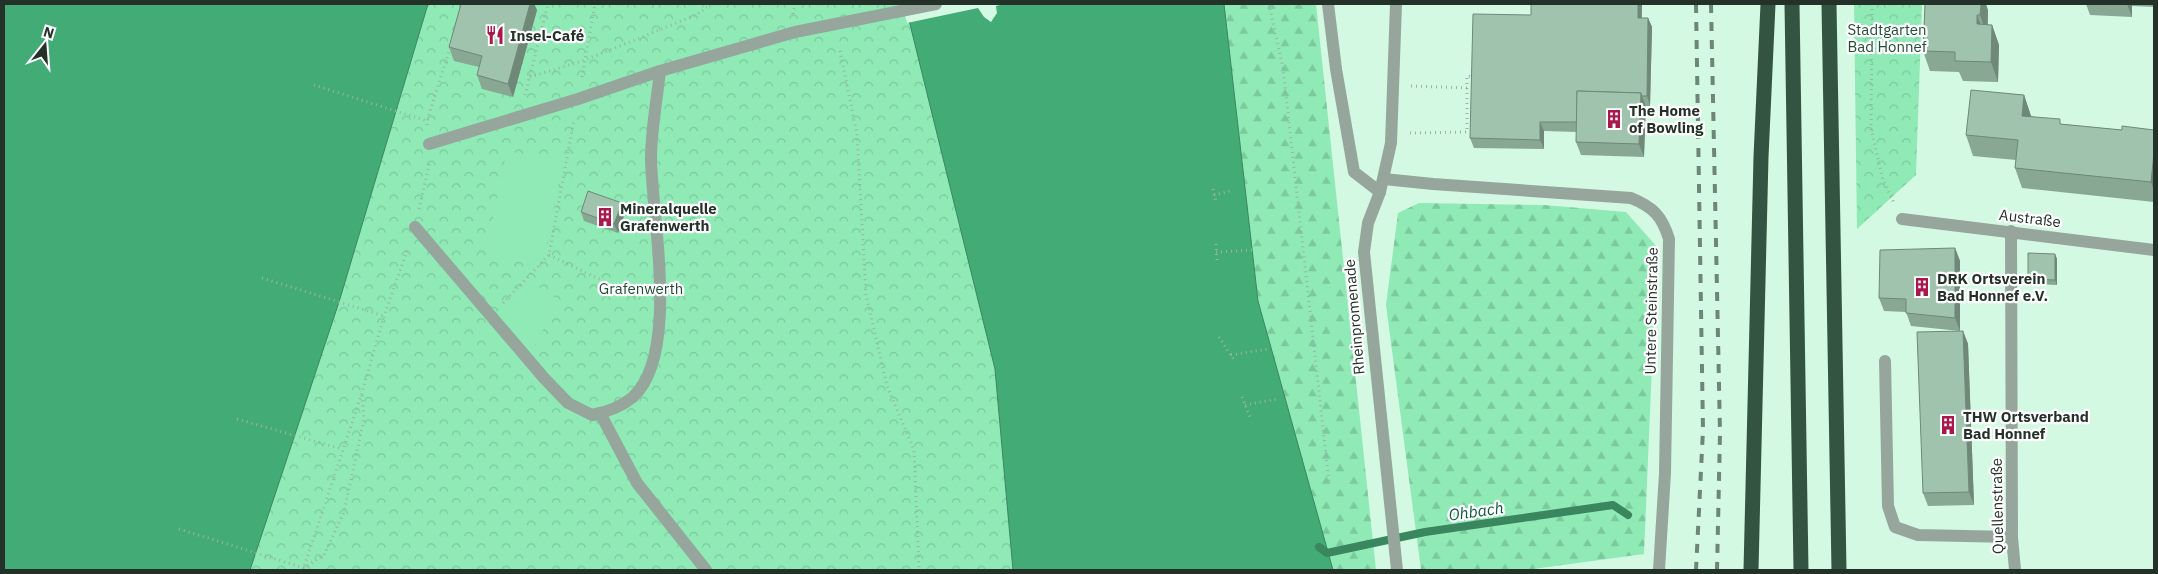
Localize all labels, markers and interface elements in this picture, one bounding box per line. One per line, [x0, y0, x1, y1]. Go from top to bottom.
north arrow [20, 20, 70, 70]
park label: Stadtgarten Bad Honnef [1847, 20, 1927, 56]
text: N [41, 22, 56, 43]
restaurant icon: Insel-Café [484, 24, 506, 46]
place label: Insel-Café [510, 26, 584, 45]
place label: The Home of Bowling [1629, 101, 1704, 137]
building icon: The Home of Bowling [1603, 108, 1625, 130]
place label: Mineralquelle Grafenwerth [620, 199, 717, 235]
street label: Austraße [1998, 205, 2062, 231]
building icon: Mineralquelle Grafenwerth [594, 206, 616, 228]
street label: Untere Steinstraße [1640, 247, 1662, 375]
street label: Rheinpromenade [1339, 258, 1369, 376]
place label: DRK Ortsverein Bad Honnef e.V. [1937, 269, 2048, 305]
building icon: DRK Ortsverein Bad Honnef e.V. [1911, 276, 1933, 298]
park label: Grafenwerth [599, 279, 683, 298]
place label: THW Ortsverband Bad Honnef [1963, 407, 2089, 443]
building icon: THW Ortsverband Bad Honnef [1937, 414, 1959, 436]
street label: Quellenstraße [1987, 458, 2007, 554]
water label: Ohbach [1447, 497, 1505, 525]

